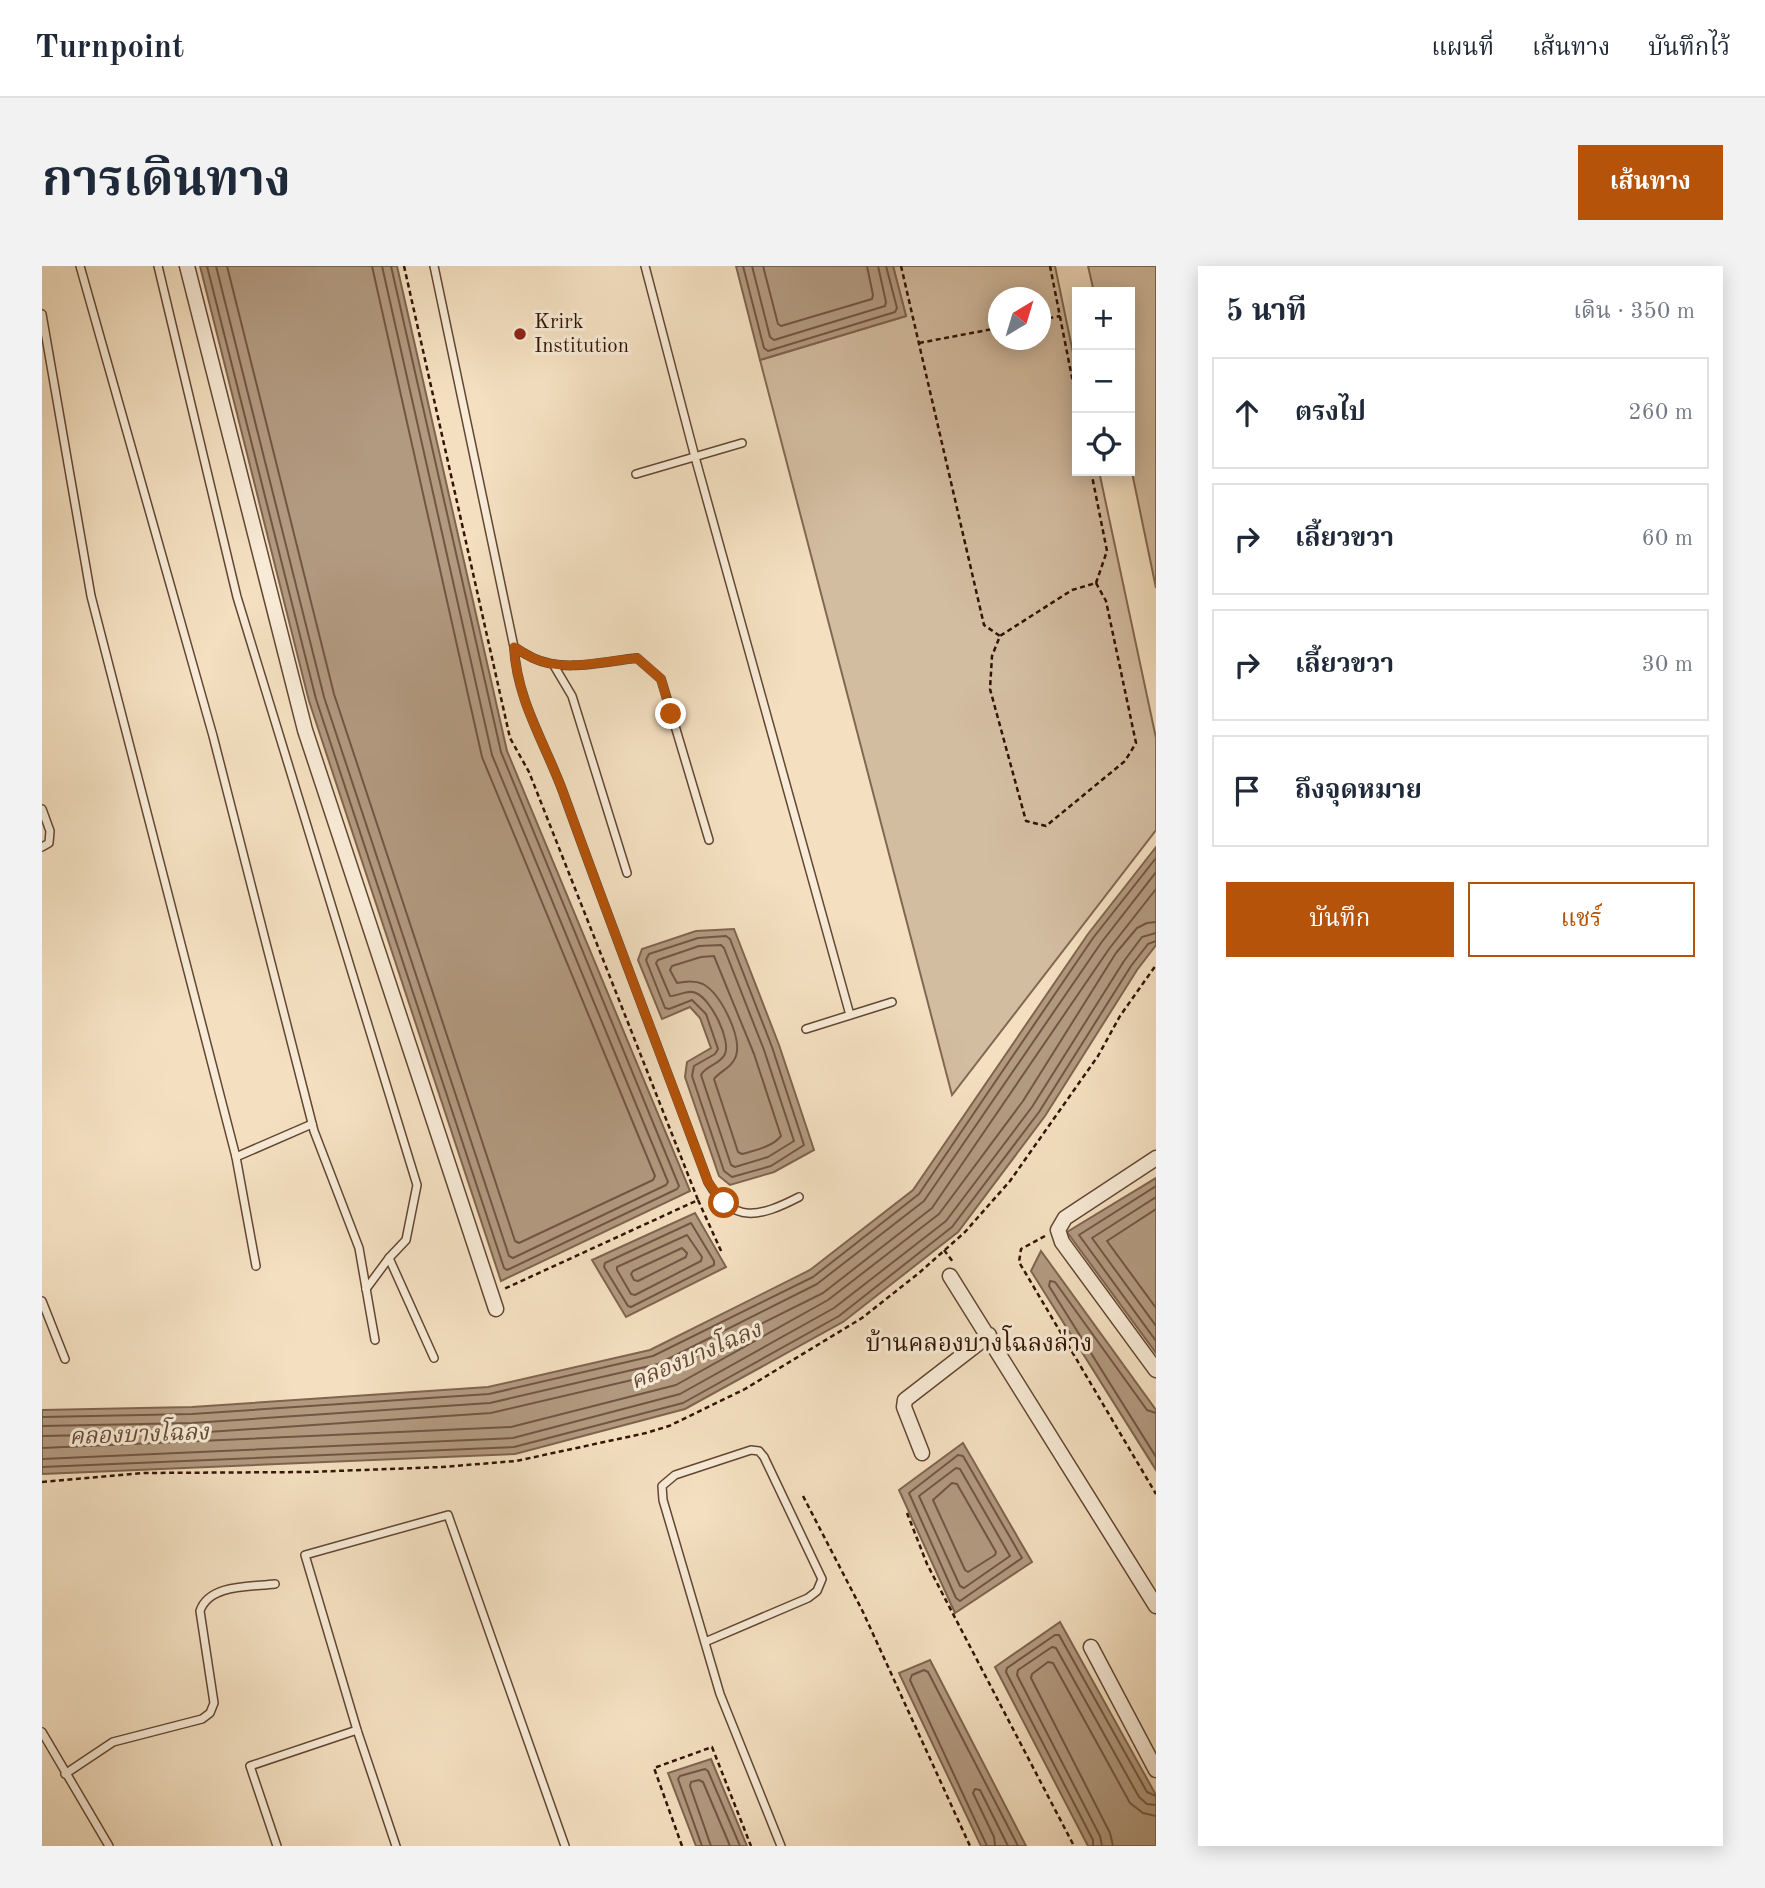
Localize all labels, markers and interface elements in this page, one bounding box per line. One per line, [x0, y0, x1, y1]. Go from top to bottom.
text: Turnpoint [35, 32, 184, 65]
text: แผนที่ [1431, 37, 1494, 61]
text: เส้นทาง [1532, 37, 1610, 61]
text: บันทึกไว้ [1648, 37, 1730, 61]
button: เส้นทาง [1578, 145, 1723, 220]
text: การเดินทาง [42, 158, 291, 207]
north arrow [988, 287, 1051, 350]
map controls [1072, 287, 1135, 476]
button: + [1072, 287, 1135, 350]
text: 5 นาที [1226, 297, 1307, 327]
text: เดิน · 350 m [1573, 300, 1695, 323]
place label: Krirk Institution [534, 312, 629, 357]
marker: Krirk Institution [512, 326, 528, 342]
button: − [1072, 350, 1135, 413]
icon: ahead [1228, 394, 1266, 432]
text: ตรงไป [1295, 400, 1366, 426]
text: 260 m [1628, 401, 1693, 424]
button: locate [1072, 413, 1135, 476]
icon: right [1228, 520, 1266, 558]
text: เลี้ยวขวา [1295, 526, 1394, 552]
text: 60 m [1642, 527, 1693, 550]
icon: right [1228, 646, 1266, 684]
text: เลี้ยวขวา [1295, 652, 1394, 678]
text: 30 m [1642, 653, 1693, 676]
route end [655, 698, 686, 729]
icon: arrive [1228, 772, 1266, 810]
text: ถึงจุดหมาย [1295, 778, 1422, 804]
button: บันทึก [1226, 882, 1454, 957]
button: แชร์ [1468, 882, 1695, 957]
route start [708, 1187, 739, 1218]
water label: คลองบางโฉลง [625, 1312, 766, 1394]
district label: บ้านคลองบางโฉลงล่าง [866, 1325, 1092, 1357]
water label: คลองบางโฉลง [69, 1415, 211, 1449]

